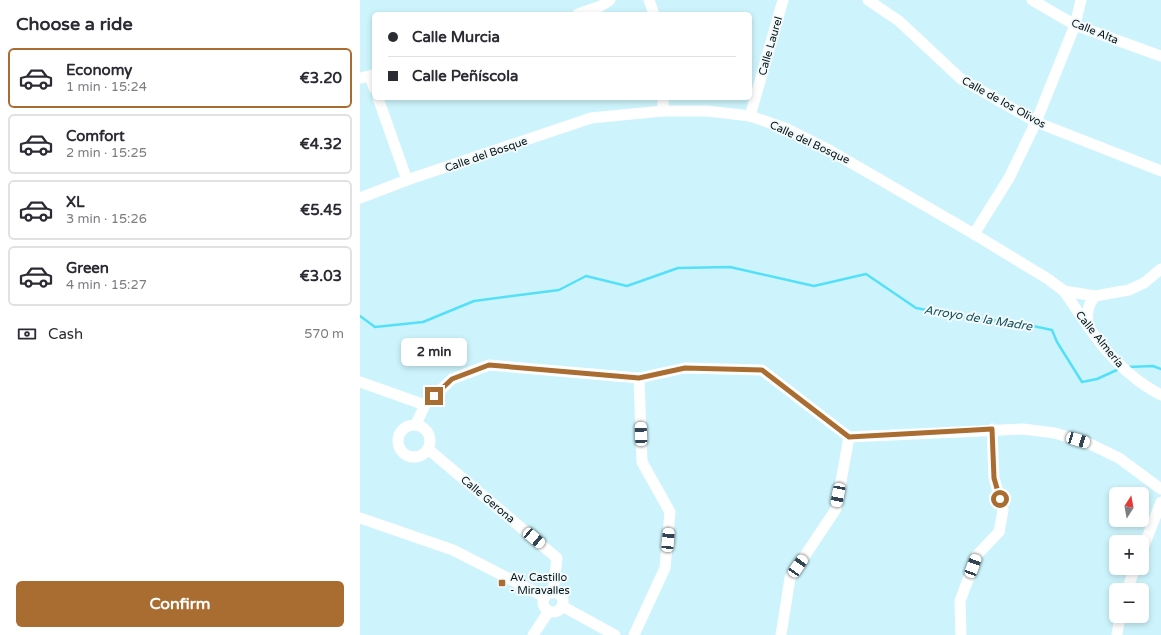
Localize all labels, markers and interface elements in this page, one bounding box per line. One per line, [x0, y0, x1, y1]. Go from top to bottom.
text: Choose a ride [16, 13, 133, 35]
street label: Calle Laurel [756, 15, 785, 77]
street label: Calle Alta [1069, 16, 1120, 47]
text: Calle Murcia [412, 28, 500, 46]
icon: car [18, 60, 54, 96]
text: Economy [66, 61, 132, 79]
text: Calle Peñíscola [412, 67, 518, 85]
text: €3.20 [300, 69, 342, 87]
street label: Calle de los Olivos [959, 74, 1048, 131]
text: 1 min · 15:24 [66, 79, 147, 95]
street label: Calle del Bosque [768, 118, 852, 167]
icon: car [18, 126, 54, 162]
text: Comfort [66, 127, 125, 145]
street label: Calle del Bosque [443, 134, 529, 175]
text: €4.32 [300, 135, 342, 153]
text: 2 min · 15:25 [66, 145, 147, 161]
icon: car [18, 192, 54, 228]
text: XL [66, 193, 85, 211]
text: €5.45 [300, 201, 342, 219]
text: 3 min · 15:26 [66, 211, 147, 227]
icon: car [18, 258, 54, 294]
text: Green [66, 259, 109, 277]
text: €3.03 [300, 267, 342, 285]
text: 4 min · 15:27 [66, 277, 147, 293]
water label: Arroyo de la Madre [923, 303, 1034, 334]
street label: Calle Almería [1073, 309, 1126, 370]
icon: cash [16, 323, 38, 345]
text: Cash [48, 325, 83, 343]
text: 570 m [304, 326, 344, 342]
callout: 2 min [401, 338, 467, 366]
text: 2 min [417, 344, 451, 360]
route end [425, 387, 443, 405]
car [635, 422, 647, 446]
car [1065, 431, 1091, 449]
street label: Calle Gerona [458, 473, 517, 526]
car [830, 482, 846, 508]
north arrow [1109, 487, 1149, 527]
map controls [1109, 487, 1149, 623]
route start [991, 490, 1009, 508]
car [521, 526, 547, 550]
car [661, 528, 675, 552]
button: + [1109, 535, 1149, 575]
car [786, 553, 810, 579]
car [963, 553, 983, 579]
place label: Av. Castillo - Miravalles [510, 571, 570, 597]
marker: Av. Castillo - Miravalles [497, 578, 507, 588]
button: Confirm [16, 581, 344, 627]
button: − [1109, 583, 1149, 623]

